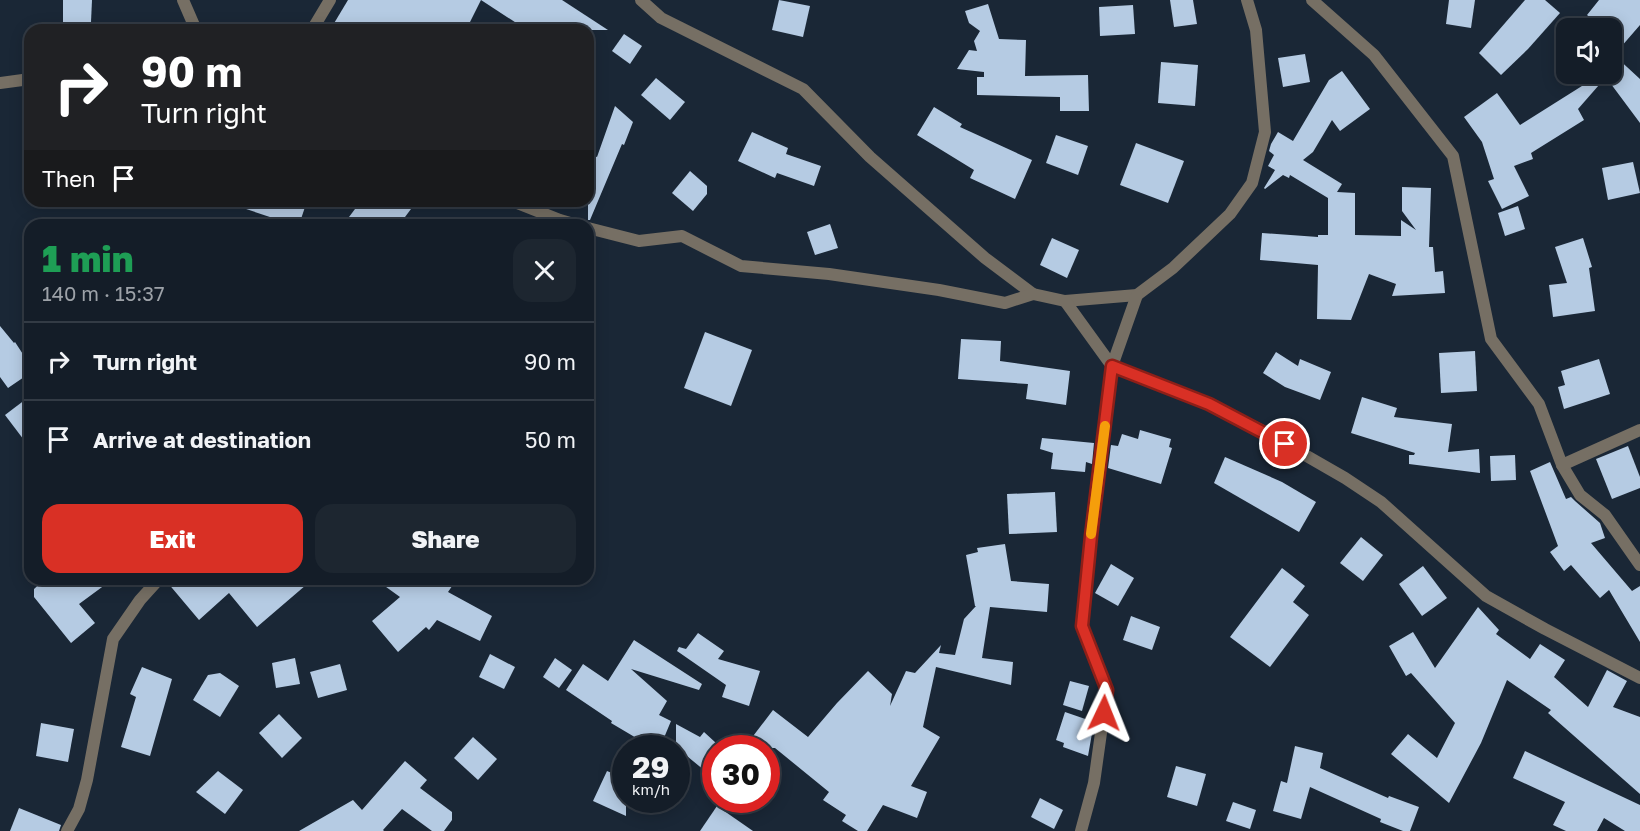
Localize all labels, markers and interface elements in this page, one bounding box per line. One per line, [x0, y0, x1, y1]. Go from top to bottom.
map controls [1556, 18, 1622, 84]
button: sound [1556, 18, 1622, 84]
text: 90 m [141, 46, 242, 96]
icon: right [42, 48, 120, 126]
text: Turn right [141, 97, 267, 129]
icon: arrive [107, 162, 140, 195]
text: Then [42, 165, 95, 192]
text: 1 min [42, 237, 133, 280]
button: close [513, 239, 576, 302]
text: 140 m · 15:37 [42, 281, 165, 305]
icon: right [42, 345, 75, 378]
text: Turn right [93, 348, 197, 375]
text: 90 m [524, 348, 576, 375]
pin [1259, 418, 1310, 469]
icon: arrive [42, 423, 75, 456]
text: Arrive at destination [93, 426, 311, 453]
text: 50 m [525, 426, 576, 453]
icon: arrive [1268, 427, 1301, 460]
button: Exit [42, 504, 303, 573]
button: Share [315, 504, 576, 573]
position arrow [1072, 681, 1136, 745]
speed limit sign: 30 [702, 735, 780, 813]
text: 29 [632, 749, 670, 785]
text: km/h [632, 780, 670, 798]

